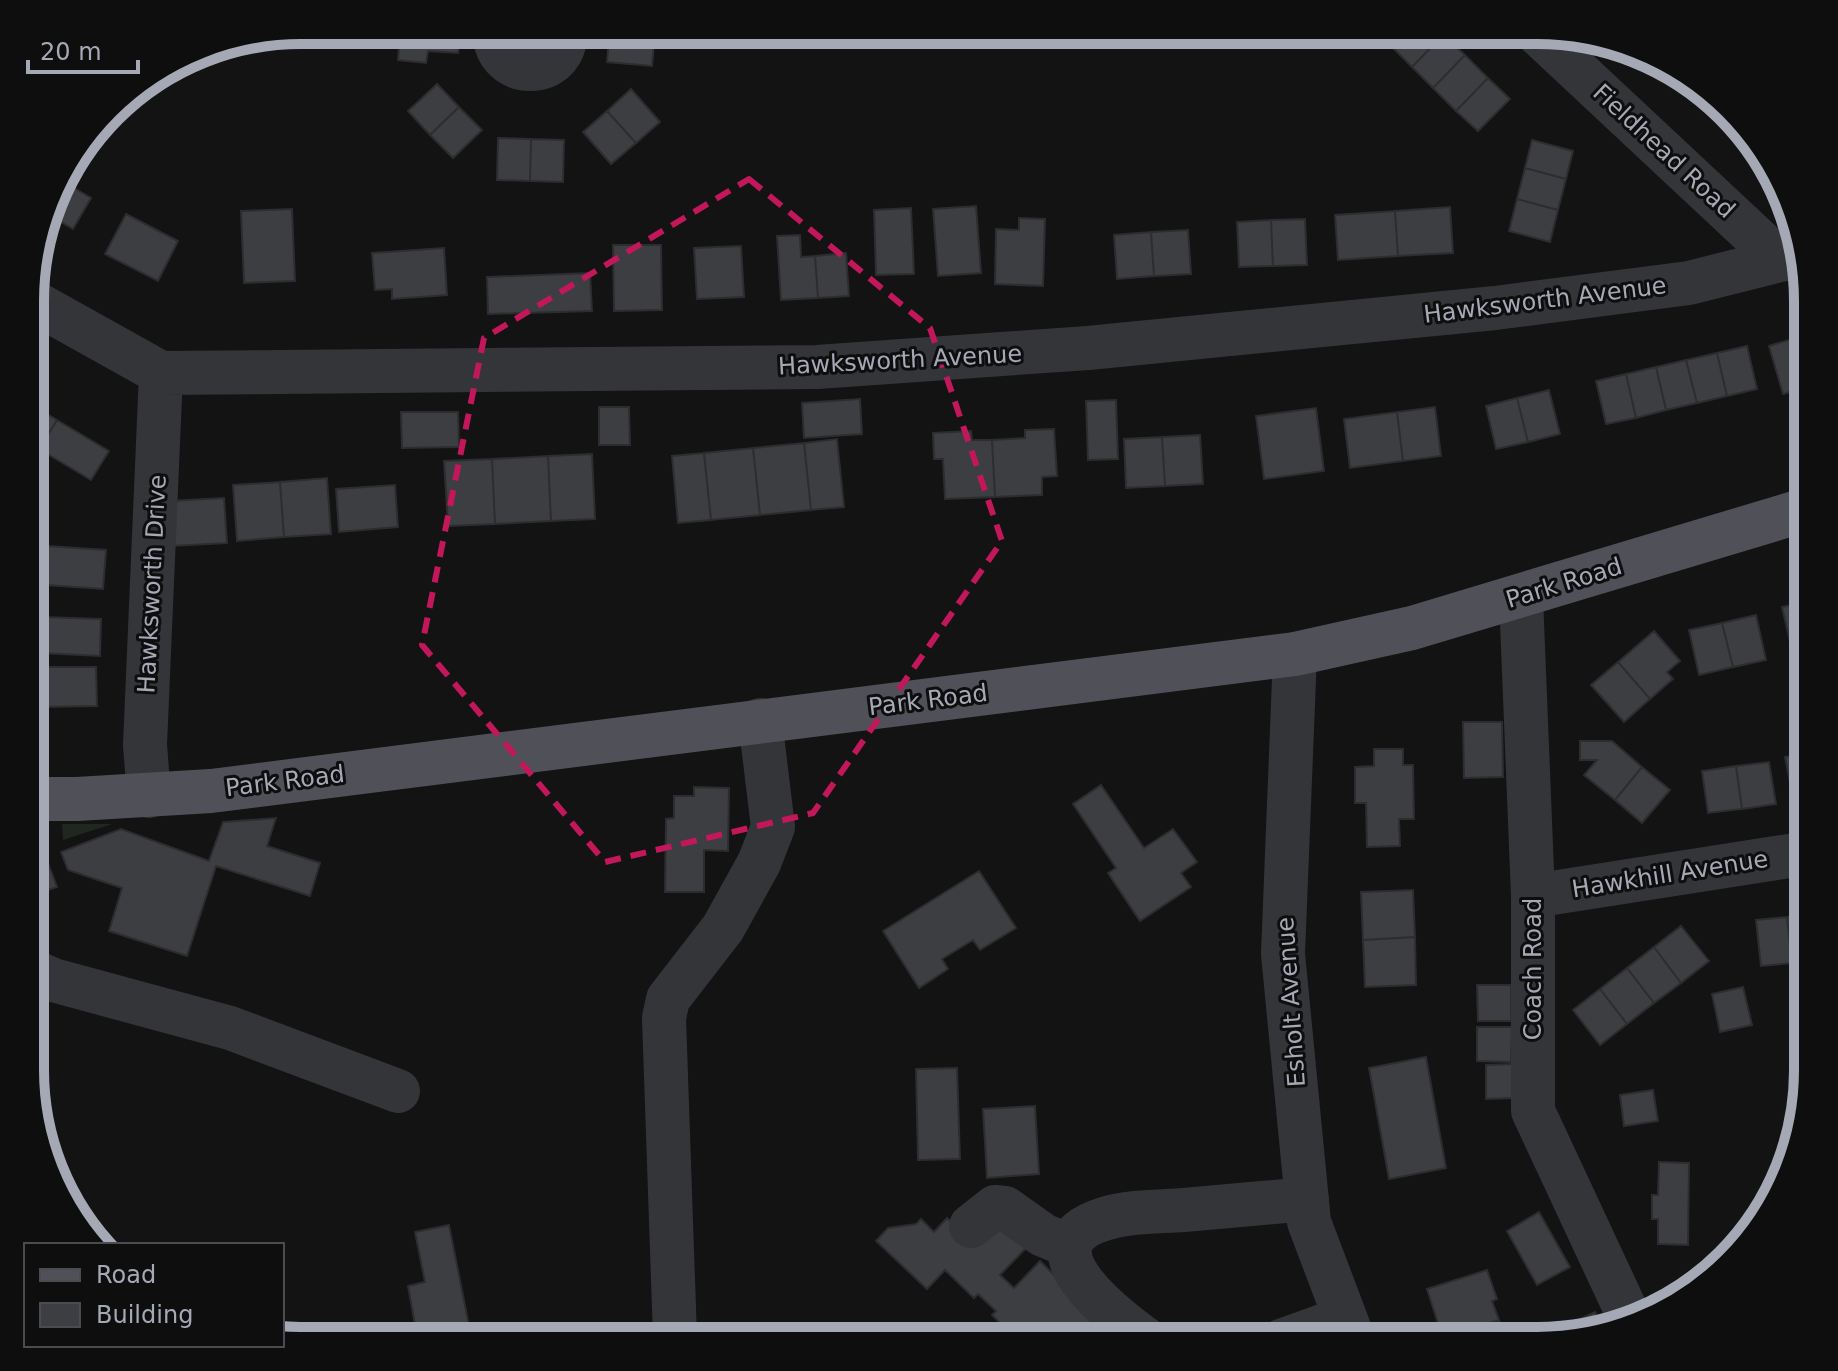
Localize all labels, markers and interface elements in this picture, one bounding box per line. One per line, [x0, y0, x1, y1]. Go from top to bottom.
scale bar [28, 24, 138, 74]
text: 20 m [40, 38, 102, 66]
street label: Fieldhead Road [1587, 78, 1741, 224]
street label: Hawksworth Avenue [1422, 271, 1668, 329]
street label: Hawksworth Avenue [777, 340, 1023, 380]
street label: Hawksworth Drive [132, 474, 172, 694]
street label: Park Road [1503, 552, 1625, 614]
street label: Park Road [867, 679, 989, 721]
street label: Park Road [224, 760, 346, 802]
street label: Hawkhill Avenue [1570, 845, 1770, 903]
street label: Coach Road [1519, 898, 1547, 1040]
street label: Esholt Avenue [1271, 916, 1311, 1088]
legend [24, 1243, 284, 1347]
text: Road [96, 1261, 156, 1289]
text: Building [96, 1301, 193, 1329]

